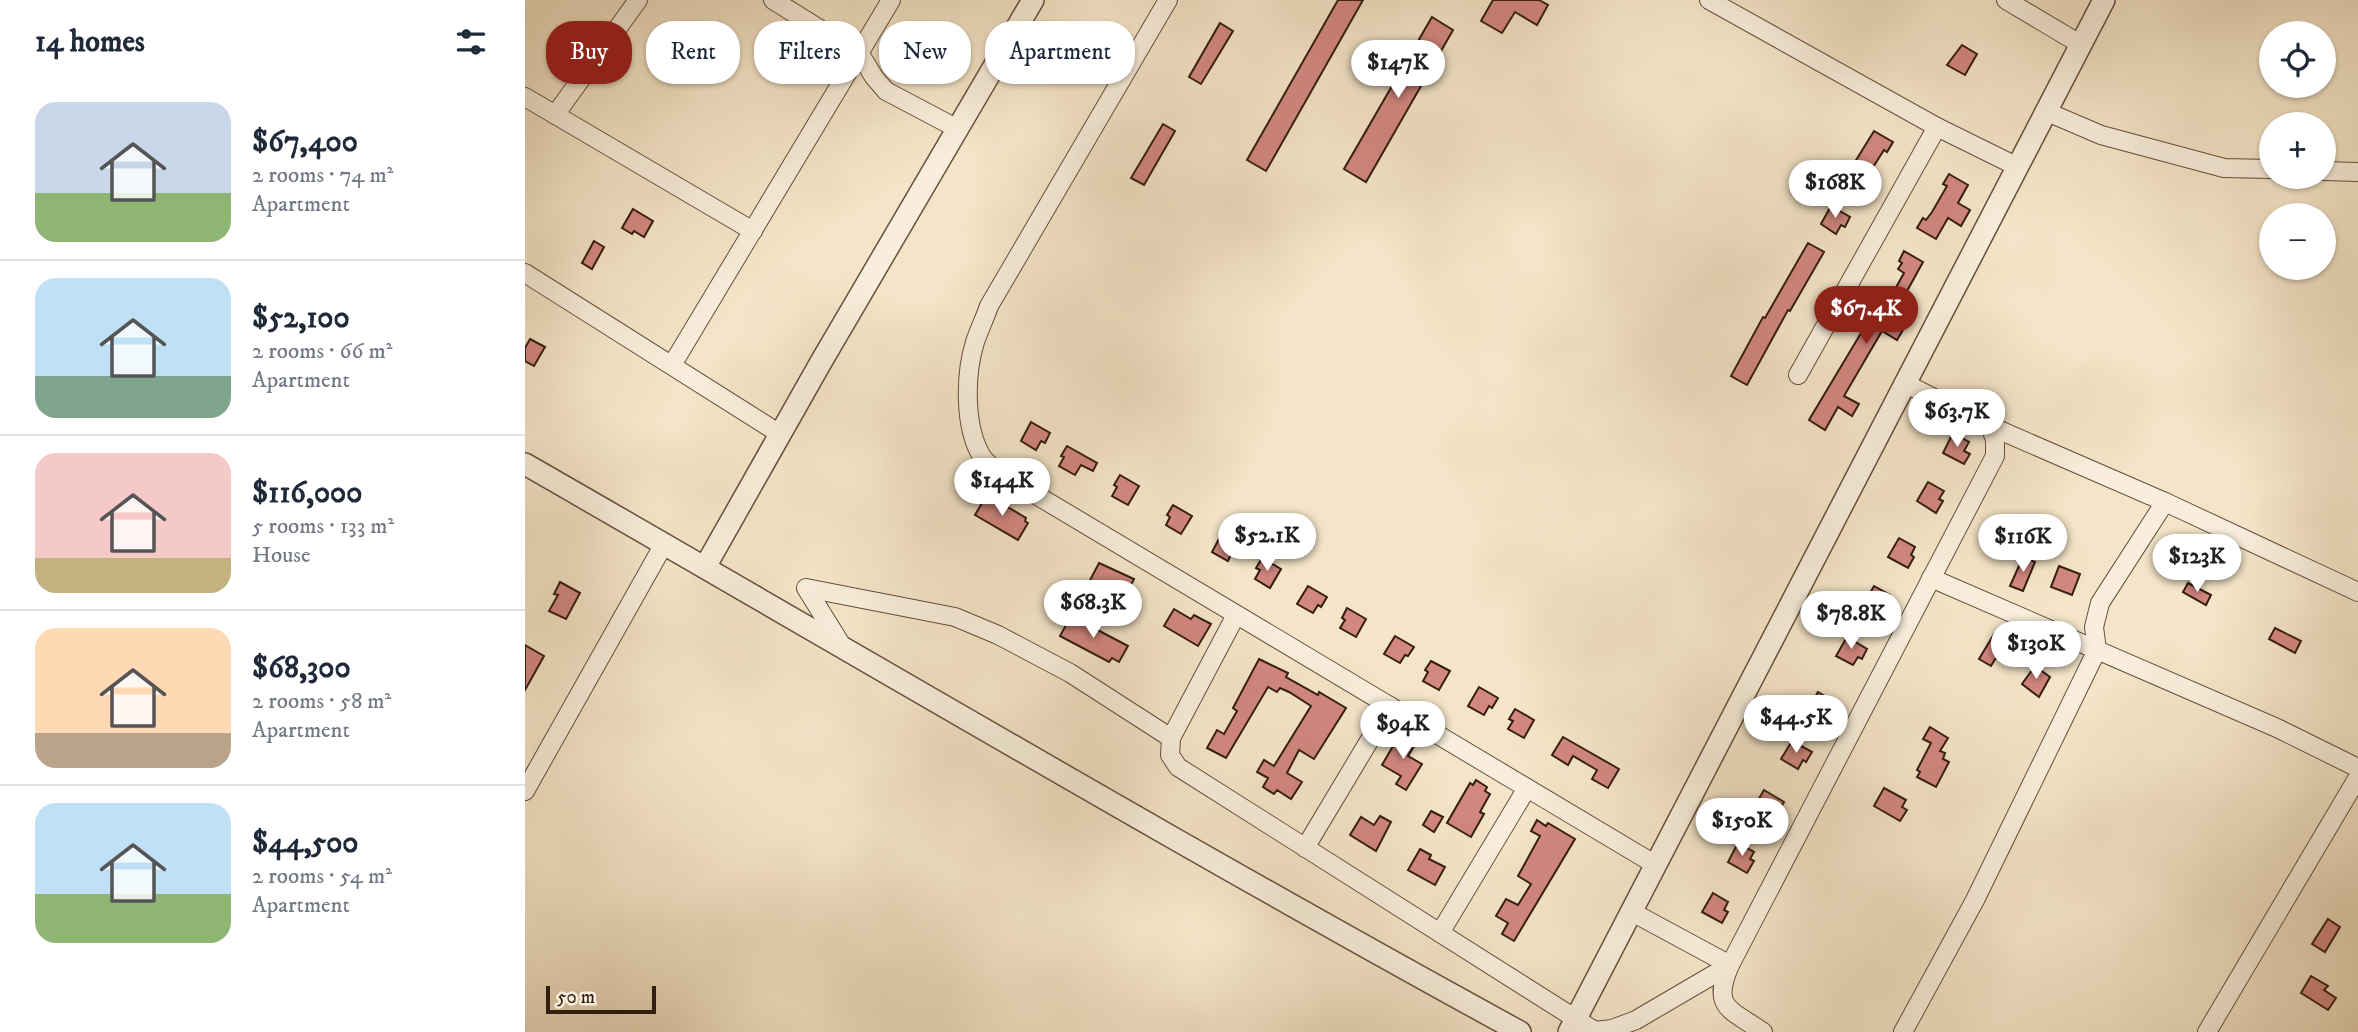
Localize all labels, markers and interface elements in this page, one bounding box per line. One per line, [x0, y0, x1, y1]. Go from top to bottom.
chip: Buy [546, 21, 632, 84]
chip: Rent [646, 21, 740, 84]
chip: Filters [754, 21, 865, 84]
chip: New [879, 21, 971, 84]
chip: Apartment [985, 21, 1135, 84]
map controls [2259, 21, 2336, 280]
button: locate [2259, 21, 2336, 98]
icon: filters [452, 23, 490, 61]
text: 14 homes [35, 24, 145, 61]
pin: $147K [1349, 41, 1447, 100]
text: $147K [1367, 48, 1429, 77]
button: + [2259, 112, 2336, 189]
text: $67,400 [252, 124, 358, 161]
icon: home [91, 130, 175, 214]
pin: $168K [1786, 160, 1884, 220]
text: 2 rooms · 74 m² [252, 161, 393, 190]
text: $168K [1805, 168, 1865, 197]
text: Apartment [252, 190, 350, 219]
button: − [2259, 203, 2336, 280]
pin: $67.4K [1809, 286, 1923, 346]
text: $67.4K [1830, 294, 1902, 323]
text: $52,100 [252, 300, 350, 337]
icon: home [91, 306, 175, 390]
text: 2 rooms · 66 m² [252, 337, 392, 366]
text: Apartment [252, 366, 350, 395]
pin: $63.7K [1900, 390, 2014, 449]
text: $63.7K [1924, 397, 1990, 426]
pin: $144K [953, 458, 1051, 518]
text: $144K [970, 466, 1034, 495]
text: $116,000 [252, 475, 362, 512]
icon: home [91, 481, 175, 565]
text: 5 rooms · 133 m² [252, 512, 394, 541]
pin: $52.1K [1210, 514, 1324, 573]
pin: $116K [1974, 514, 2072, 574]
text: $52.1K [1234, 521, 1300, 550]
text: $116K [1994, 522, 2052, 551]
pin: $123K [2148, 534, 2246, 594]
text: House [252, 541, 310, 570]
text: $123K [2168, 542, 2226, 571]
pin: $68.3K [1036, 580, 1150, 640]
text: $68.3K [1060, 588, 1126, 617]
pin: $78.8K [1794, 592, 1908, 651]
text: $78.8K [1816, 599, 1886, 628]
pin: $130K [1987, 622, 2085, 681]
text: $130K [2007, 629, 2065, 658]
text: $68,300 [252, 650, 351, 687]
icon: home [91, 656, 175, 740]
text: 2 rooms · 58 m² [252, 687, 391, 716]
pin: $44.5K [1739, 696, 1853, 755]
pin: $94K [1362, 702, 1444, 761]
text: $44.5K [1760, 703, 1832, 732]
text: $94K [1376, 709, 1430, 738]
text: Apartment [252, 716, 350, 745]
pin: $150K [1693, 798, 1791, 858]
text: $150K [1712, 806, 1772, 835]
text: $44,500 [252, 825, 358, 862]
icon: home [91, 831, 175, 915]
text: 2 rooms · 54 m² [252, 862, 392, 891]
text: Apartment [252, 891, 350, 920]
scale bar [546, 983, 656, 1015]
text: 50 m [557, 986, 595, 1009]

